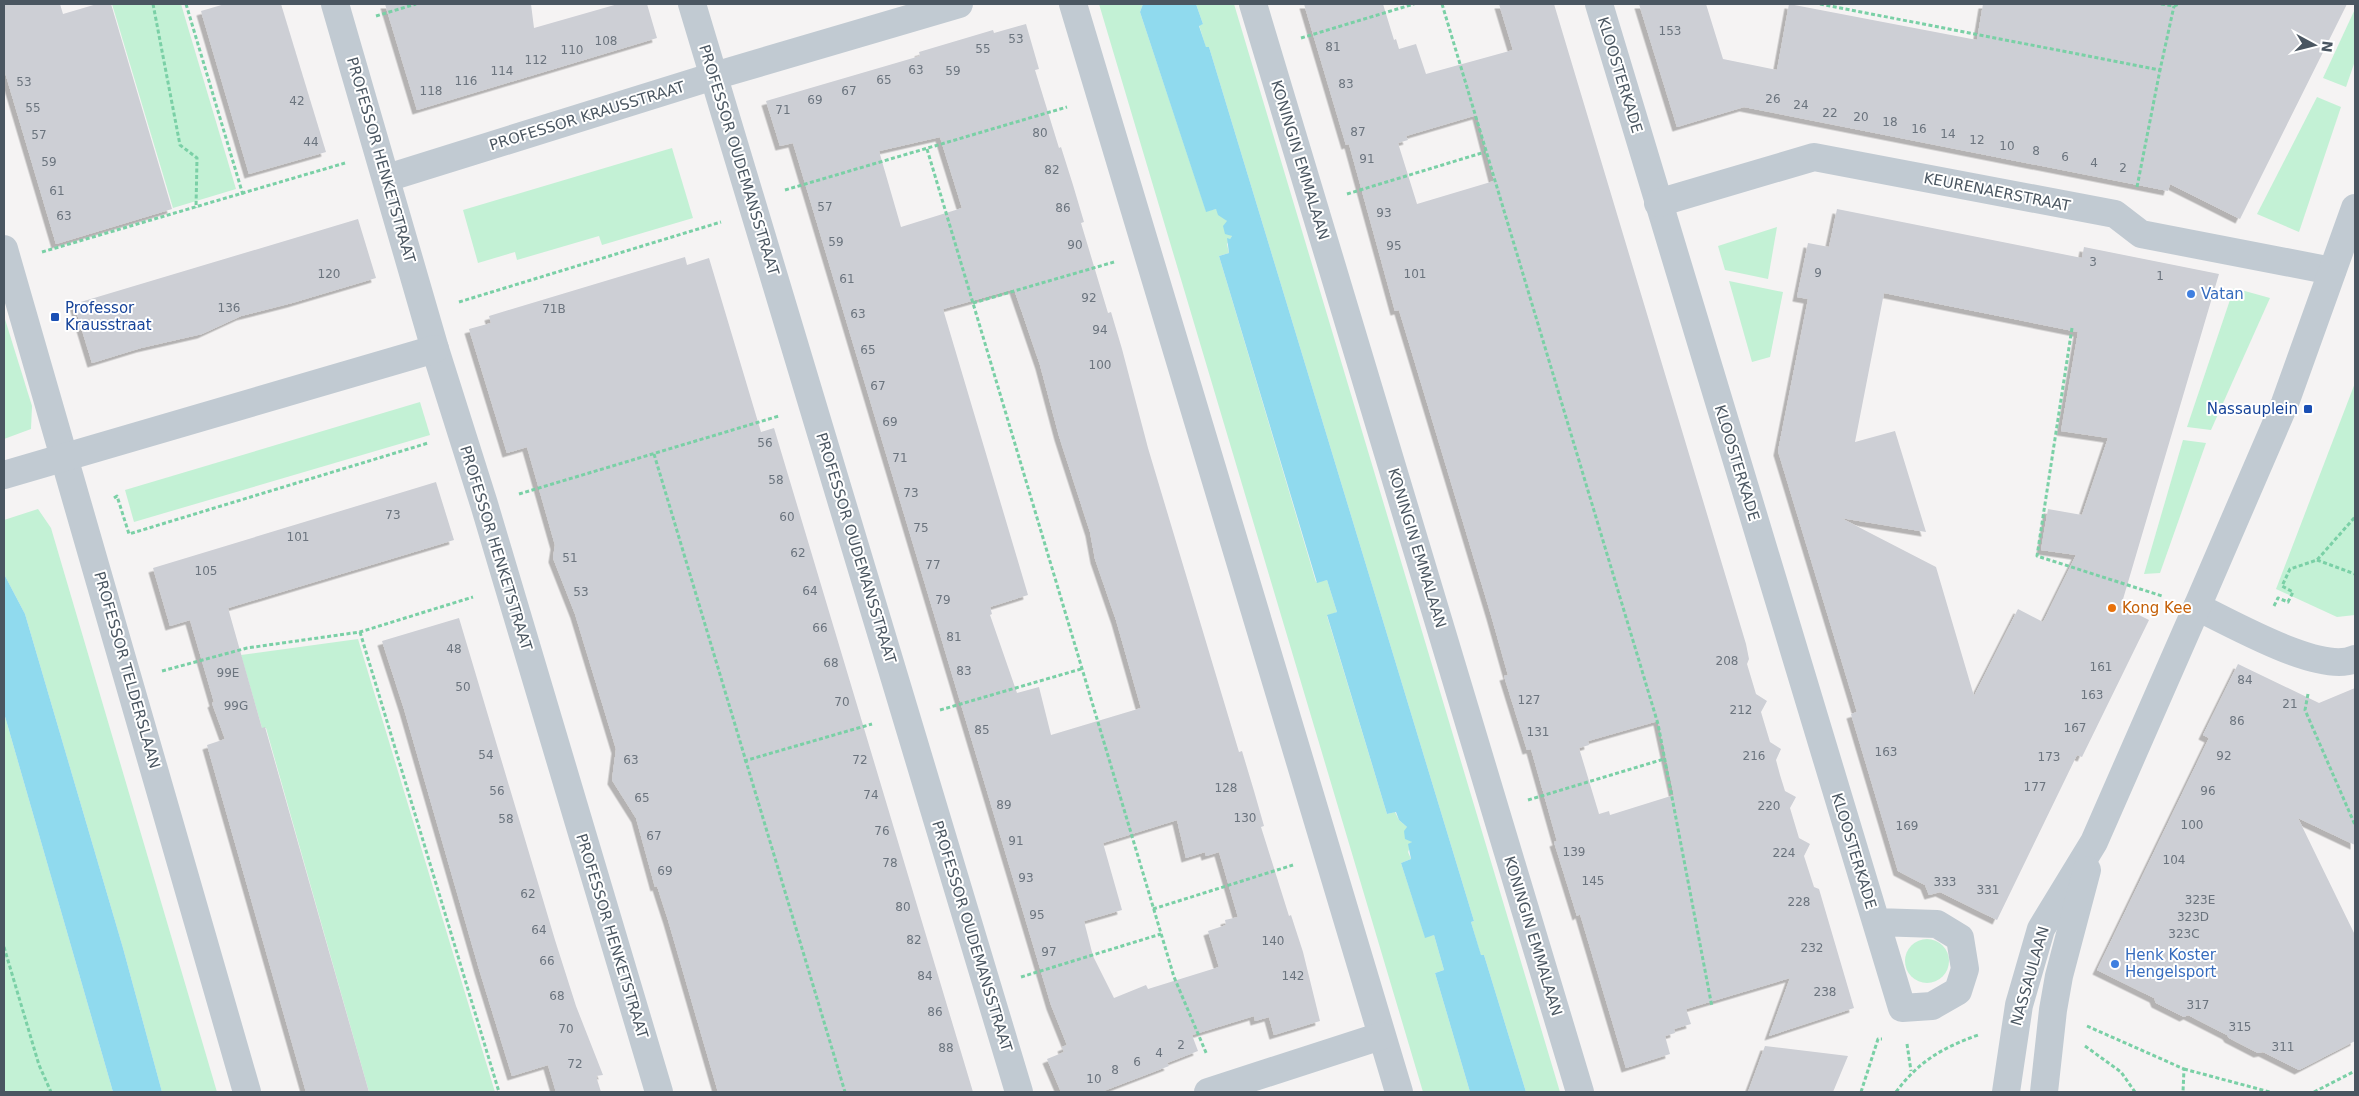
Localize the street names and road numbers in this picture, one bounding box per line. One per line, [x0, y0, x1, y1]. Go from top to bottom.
street label: KLOOSTERKADE [1594, 15, 1646, 135]
street label: PROFESSOR OUDEMANSSTRAAT [695, 42, 783, 278]
street label: PROFESSOR HENKETSTRAAT [343, 55, 419, 266]
street label: PROFESSOR KRAUSSTRAAT [487, 77, 688, 154]
street label: KONINGIN EMMALAAN [1267, 78, 1333, 242]
street label: KEURENAERSTRAAT [1922, 169, 2073, 215]
street label: KLOOSTERKADE [1711, 403, 1763, 523]
street label: PROFESSOR OUDEMANSSTRAAT [812, 430, 900, 666]
street label: PROFESSOR HENKETSTRAAT [456, 443, 536, 653]
street label: KONINGIN EMMALAAN [1384, 466, 1450, 630]
street label: PROFESSOR TELDERSLAAN [90, 569, 164, 771]
street label: KLOOSTERKADE [1828, 791, 1880, 911]
street label: PROFESSOR OUDEMANSSTRAAT [928, 818, 1016, 1054]
street label: PROFESSOR HENKETSTRAAT [572, 831, 652, 1041]
street label: KONINGIN EMMALAAN [1500, 854, 1566, 1018]
street label: NASSAULAAN [2007, 924, 2053, 1028]

